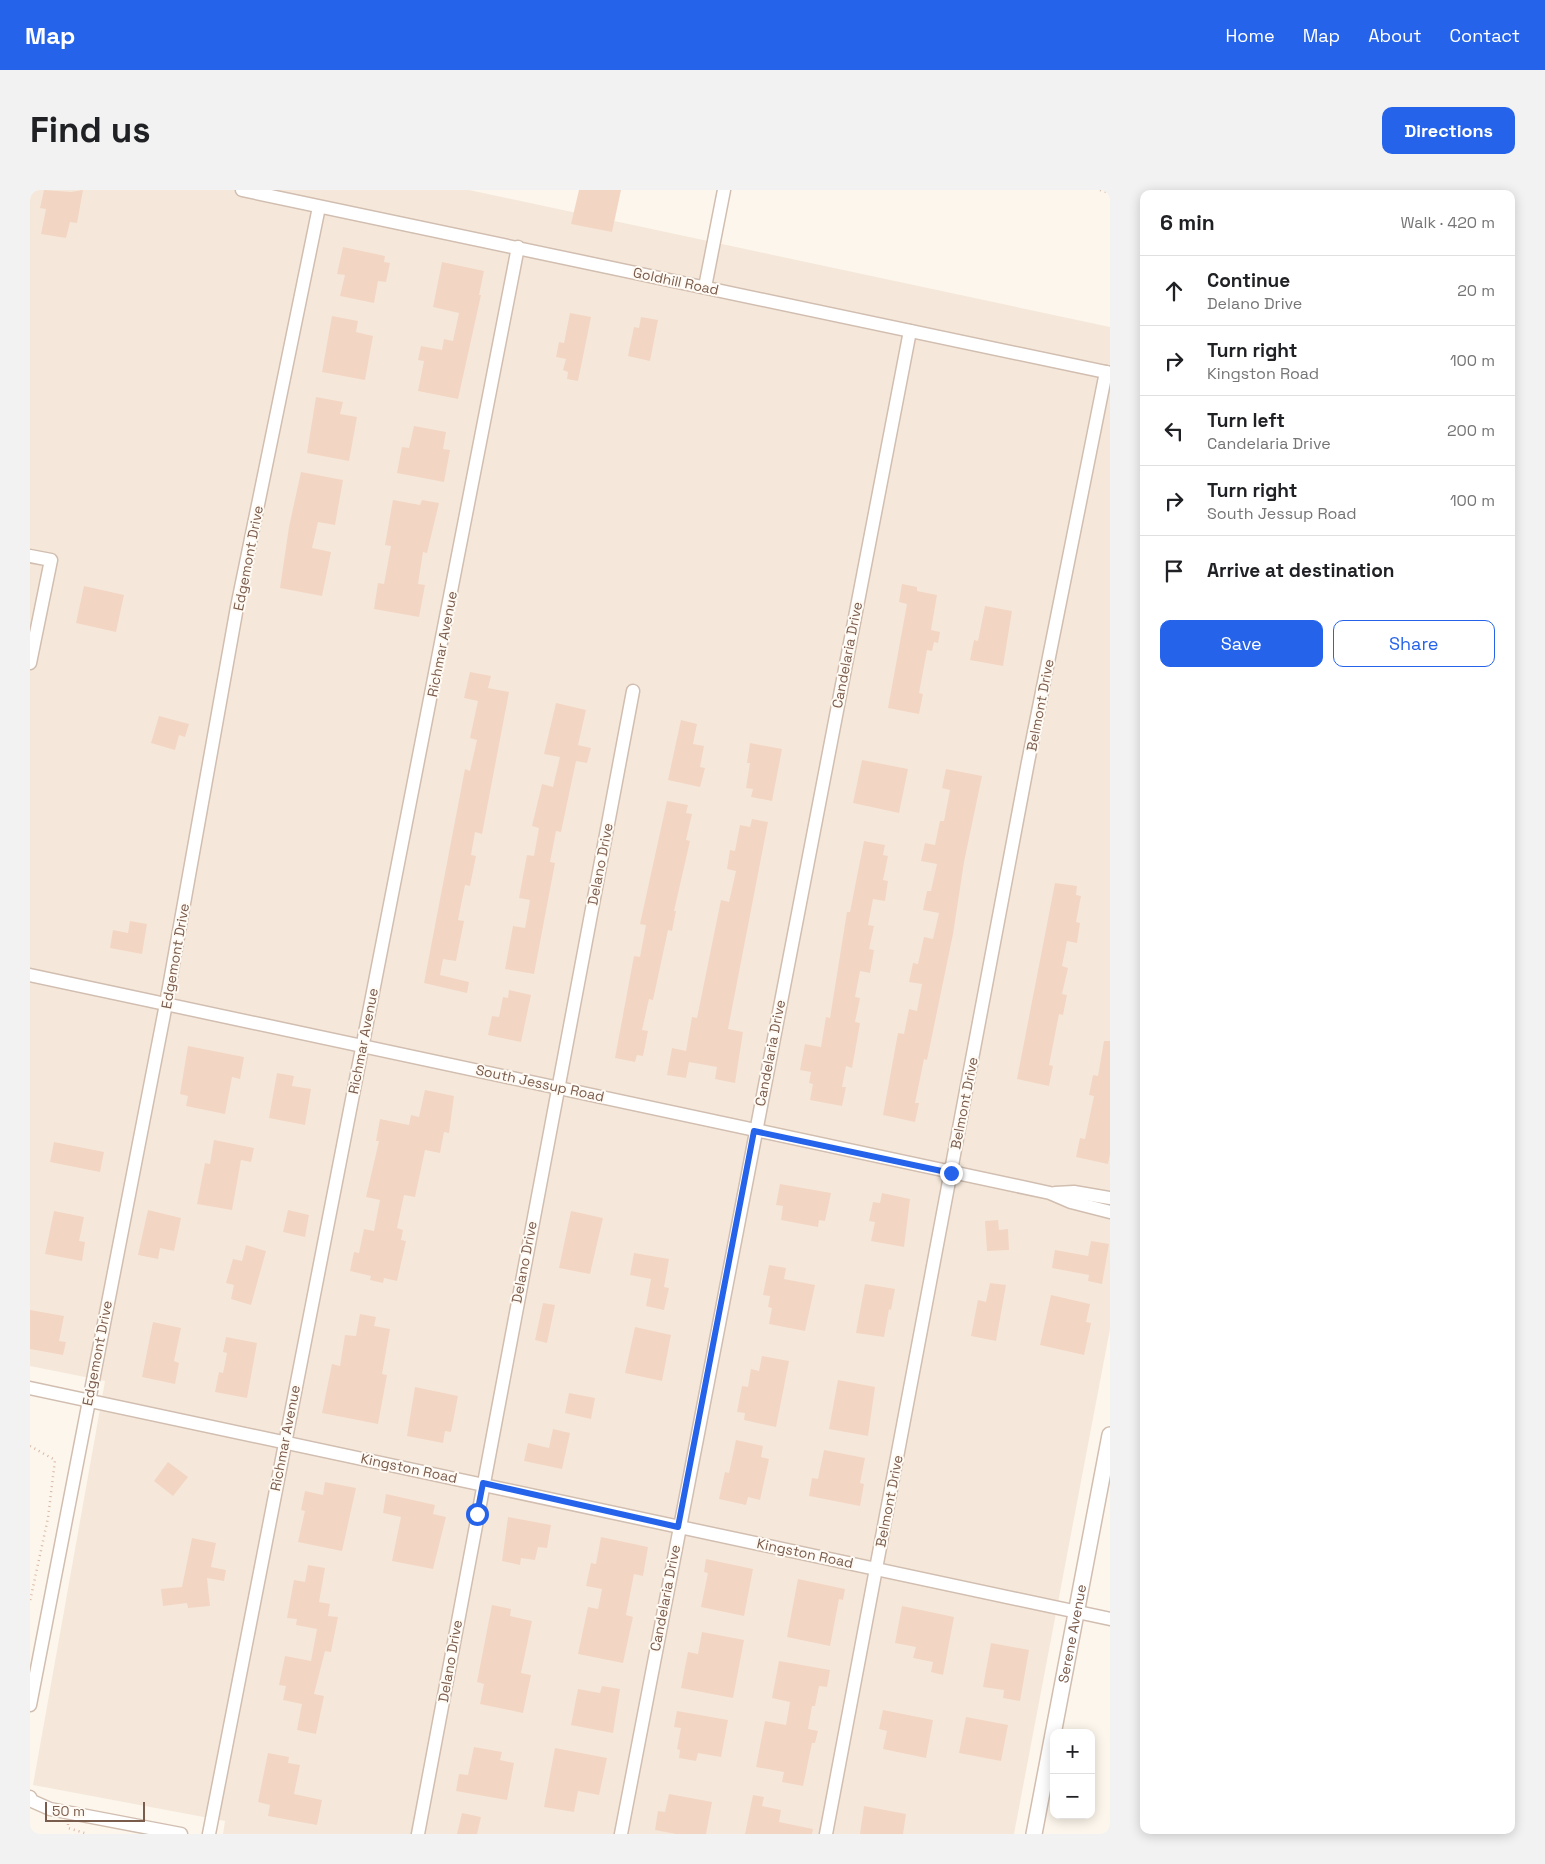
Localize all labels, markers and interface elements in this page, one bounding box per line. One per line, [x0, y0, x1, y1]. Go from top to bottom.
text: Map [25, 20, 75, 51]
text: Home [1226, 24, 1275, 47]
text: Map [1303, 24, 1340, 47]
text: About [1368, 24, 1422, 47]
text: Contact [1450, 24, 1520, 47]
button: Directions [1382, 107, 1515, 154]
text: Find us [30, 108, 151, 152]
text: 6 min [1160, 209, 1215, 236]
text: Walk · 420 m [1400, 212, 1495, 233]
street label: Goldhill Road [631, 263, 721, 299]
text: Continue [1207, 268, 1290, 293]
icon: ahead [1160, 277, 1188, 305]
text: 20 m [1457, 280, 1495, 301]
text: Delano Drive [1207, 293, 1302, 314]
text: Turn right [1207, 338, 1297, 363]
icon: right [1160, 347, 1188, 375]
text: 100 m [1450, 350, 1495, 371]
text: Kingston Road [1207, 363, 1319, 384]
text: Turn left [1207, 408, 1285, 433]
icon: left [1160, 417, 1188, 445]
text: 200 m [1447, 420, 1495, 441]
text: Candelaria Drive [1207, 433, 1331, 454]
text: Turn right [1207, 478, 1297, 503]
icon: right [1160, 487, 1188, 515]
text: 100 m [1450, 490, 1495, 511]
text: South Jessup Road [1207, 503, 1357, 524]
street label: Edgemont Drive [229, 504, 267, 612]
icon: arrive [1160, 557, 1188, 585]
text: Arrive at destination [1207, 558, 1395, 583]
street label: Richmar Avenue [423, 590, 461, 698]
street label: Candelaria Drive [828, 600, 866, 710]
button: Save [1160, 620, 1323, 667]
button: Share [1333, 620, 1495, 667]
street label: Belmont Drive [1022, 657, 1058, 753]
street label: Delano Drive [583, 821, 617, 907]
street label: Edgemont Drive [157, 902, 193, 1010]
street label: Richmar Avenue [344, 987, 382, 1095]
street label: Candelaria Drive [751, 998, 789, 1108]
street label: Belmont Drive [946, 1055, 982, 1151]
street label: South Jessup Road [474, 1061, 606, 1105]
route end [940, 1162, 963, 1185]
street label: Delano Drive [507, 1219, 541, 1305]
street label: Edgemont Drive [78, 1299, 116, 1407]
street label: Richmar Avenue [266, 1384, 304, 1492]
street label: Kingston Road [359, 1449, 459, 1487]
street label: Belmont Drive [871, 1453, 907, 1549]
route start [466, 1503, 489, 1526]
street label: Kingston Road [755, 1534, 855, 1572]
street label: Candelaria Drive [646, 1543, 684, 1653]
street label: Serene Avenue [1054, 1583, 1090, 1684]
street label: Delano Drive [434, 1618, 466, 1704]
map controls [1050, 1729, 1095, 1819]
button: + [1050, 1729, 1095, 1774]
button: − [1050, 1774, 1095, 1819]
scale bar [45, 1799, 145, 1822]
text: 50 m [52, 1802, 85, 1820]

